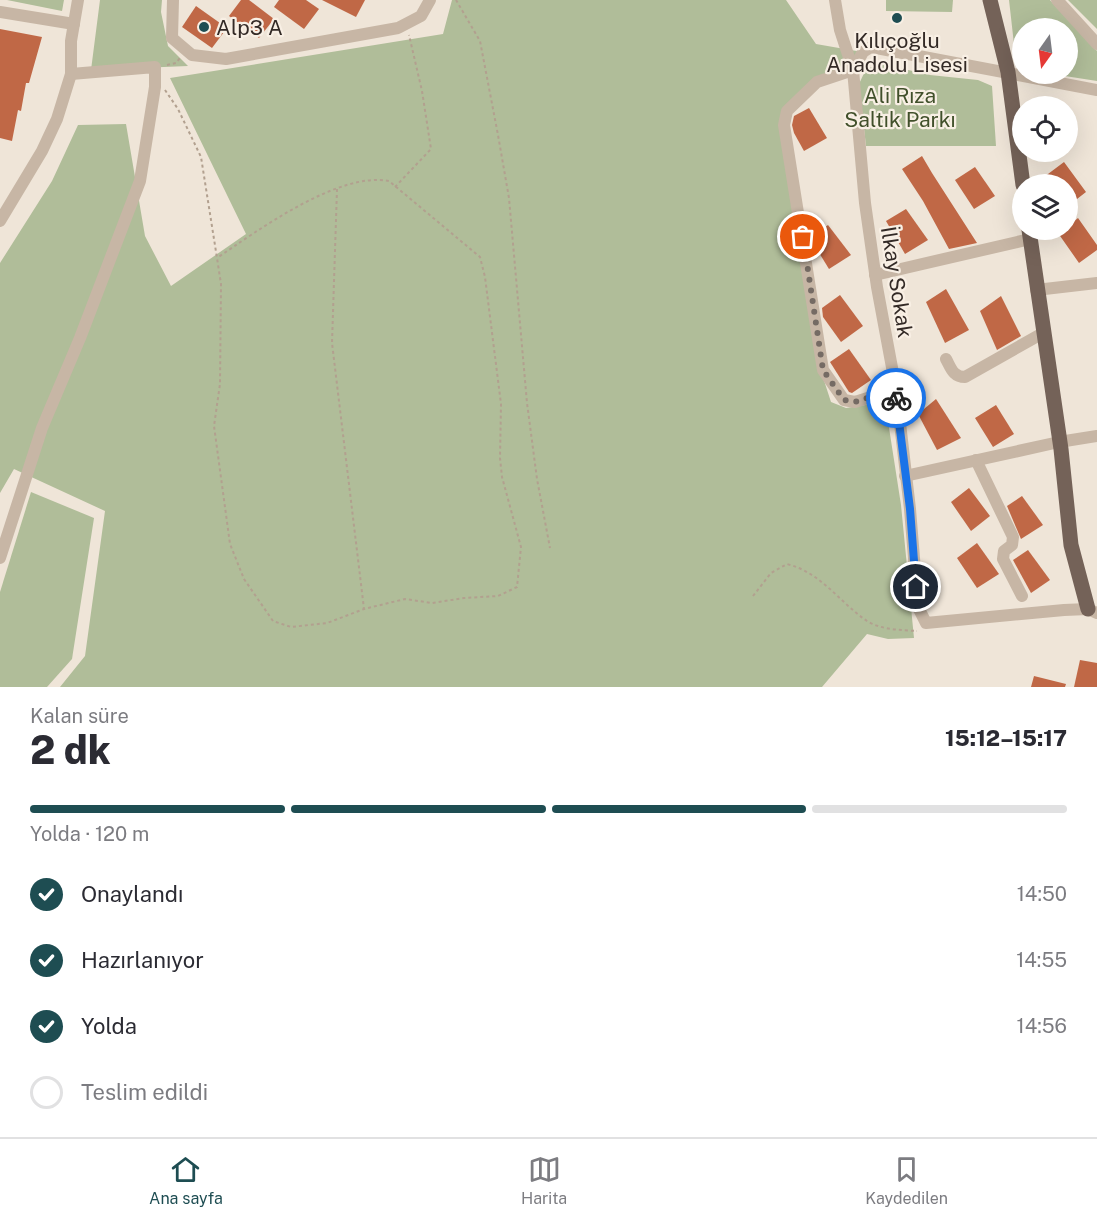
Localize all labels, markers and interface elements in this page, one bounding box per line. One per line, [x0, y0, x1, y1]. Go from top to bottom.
marker: Kılıçoğlu Anadolu Lisesi [890, 11, 904, 25]
place label: Alp3 A [216, 15, 283, 40]
north arrow [1012, 18, 1078, 84]
map controls [1012, 18, 1078, 240]
marker: Alp3 A [197, 20, 211, 34]
place label: Kılıçoğlu Anadolu Lisesi [826, 28, 968, 77]
park label: Ali Rıza Saltık Parkı [844, 83, 956, 132]
button: locate [1012, 96, 1078, 162]
button: layers [1012, 174, 1078, 240]
pin [777, 211, 828, 262]
icon: bag [786, 220, 819, 253]
street label: İlkay Sokak [876, 225, 918, 340]
courier [866, 368, 926, 428]
icon: bike [880, 382, 913, 415]
pin [890, 561, 941, 612]
icon: home [899, 570, 932, 603]
text: Kalan süre [30, 704, 129, 728]
text: 15:12–15:17 [945, 725, 1067, 751]
text: 2 dk [30, 727, 111, 773]
text: Yolda · 120 m [30, 822, 149, 846]
icon: check [30, 878, 63, 911]
text: Onaylandı [81, 881, 183, 907]
text: 14:50 [1017, 882, 1067, 906]
icon: check [30, 944, 63, 977]
text: Hazırlanıyor [81, 947, 204, 973]
text: 14:55 [1016, 948, 1067, 972]
icon: check [30, 1010, 63, 1043]
text: Yolda [81, 1013, 137, 1039]
text: 14:56 [1017, 1014, 1067, 1038]
text: Teslim edildi [81, 1079, 208, 1105]
tab: Ana sayfa [149, 1153, 223, 1208]
tab: Harita [521, 1153, 567, 1208]
tab: Kaydedilen [865, 1153, 948, 1208]

